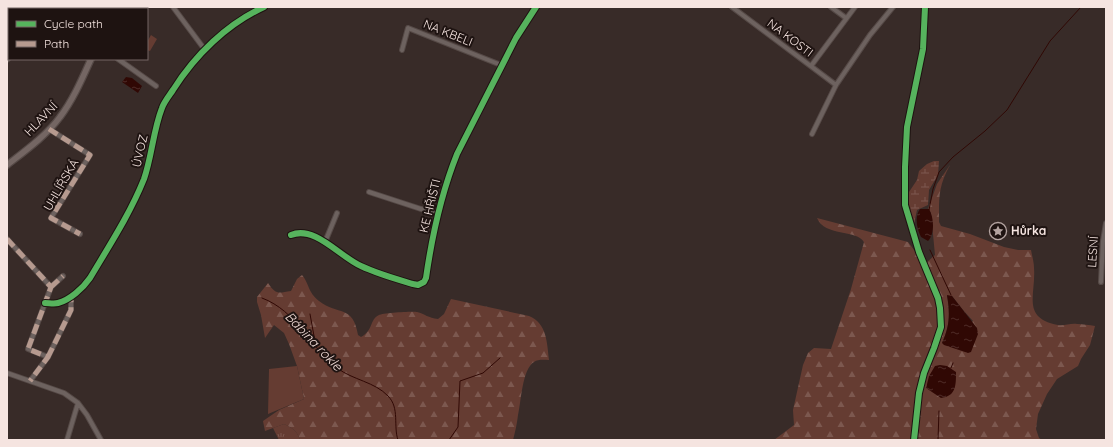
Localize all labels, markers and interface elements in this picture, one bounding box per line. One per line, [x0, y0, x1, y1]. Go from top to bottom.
legend [8, 8, 148, 60]
street label: NA KOSTI [764, 15, 816, 60]
text: Cycle path [44, 16, 103, 31]
street label: NA KBELI [421, 16, 475, 49]
text: Path [44, 36, 69, 51]
street label: HLAVNÍ [21, 98, 61, 139]
street label: ÚVOZ [128, 133, 151, 169]
street label: UHLÍŘSKÁ [40, 156, 81, 213]
street label: KE HŘIŠTI [416, 177, 443, 234]
place icon: Hůrka [988, 221, 1008, 241]
place label: Hůrka [1011, 223, 1046, 238]
street label: LESNÍ [1084, 235, 1101, 268]
water label: Bábina rokle [282, 308, 346, 374]

